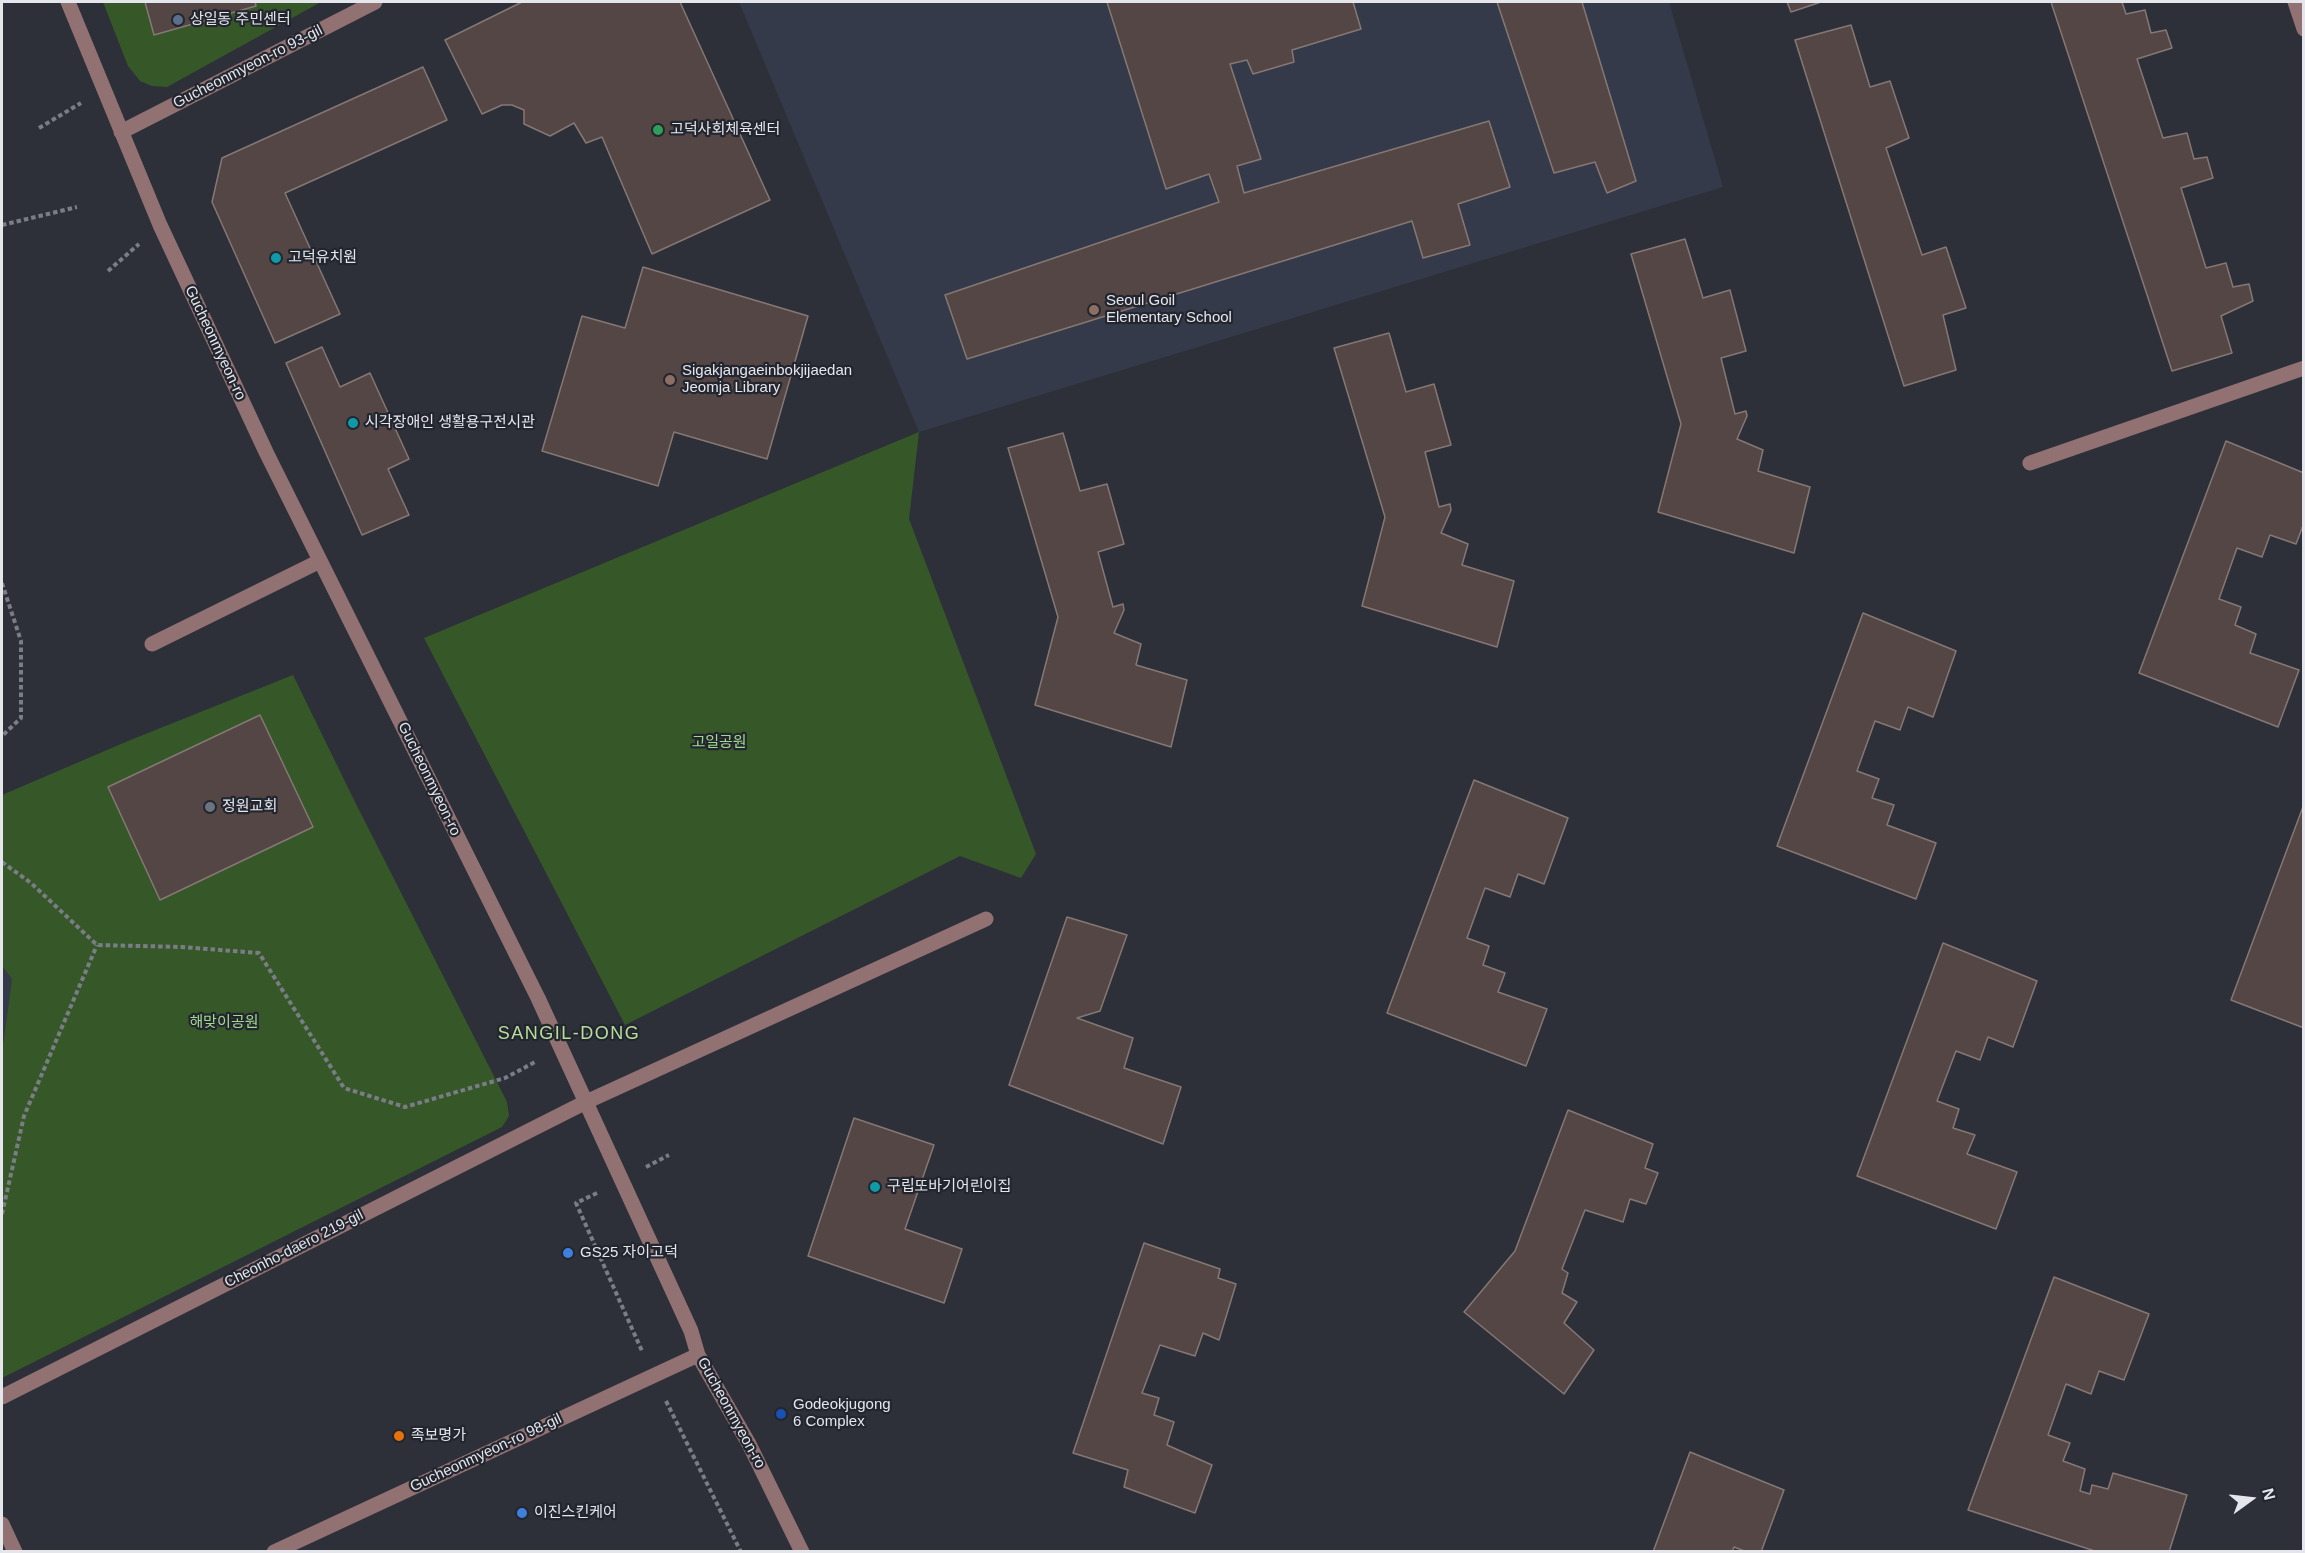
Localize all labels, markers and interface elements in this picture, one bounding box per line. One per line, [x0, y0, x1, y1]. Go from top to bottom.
place label: 상일동 주민센터 [190, 11, 291, 29]
marker: 상일동 주민센터 [171, 13, 185, 27]
street label: Gucheonmyeon-ro 93-gil [170, 22, 326, 112]
place label: 고덕사회체육센터 [670, 121, 780, 139]
marker: 고덕사회체육센터 [651, 123, 665, 137]
place label: 고덕유치원 [288, 249, 357, 267]
marker: 고덕유치원 [269, 251, 283, 265]
street label: Gucheonmyeon-ro [181, 283, 249, 403]
place label: Seoul Goil Elementary School [1106, 292, 1232, 327]
marker: Seoul Goil Elementary School [1087, 303, 1101, 317]
place label: Sigakjangaeinbokjijaedan Jeomja Library [682, 362, 852, 397]
marker: Sigakjangaeinbokjijaedan Jeomja Library [663, 373, 677, 387]
place label: 시각장애인 생활용구전시관 [365, 414, 535, 432]
marker: 시각장애인 생활용구전시관 [346, 416, 360, 430]
street label: Gucheonmyeon-ro [394, 719, 464, 839]
park label: 고일공원 [691, 734, 747, 752]
place label: 정원교회 [222, 798, 277, 816]
marker: 정원교회 [203, 800, 217, 814]
park label: 해맞이공원 [190, 1014, 258, 1032]
district label: SANGIL-DONG [498, 1023, 640, 1045]
place label: 구립또바기어린이집 [887, 1178, 1011, 1196]
marker: 구립또바기어린이집 [868, 1180, 882, 1194]
street label: Cheonho-daero 219-gil [222, 1206, 366, 1292]
place label: GS25 자이고덕 [580, 1244, 678, 1262]
marker: GS25 자이고덕 [561, 1246, 575, 1260]
street label: Gucheonmyeon-ro [693, 1354, 769, 1472]
place label: Godeokjugong 6 Complex [793, 1396, 891, 1431]
marker: Godeokjugong 6 Complex [774, 1407, 788, 1421]
street label: Gucheonmyeon-ro 98-gil [407, 1410, 565, 1496]
place label: 족보명가 [411, 1427, 466, 1445]
marker: 족보명가 [392, 1429, 406, 1443]
north arrow [2221, 1469, 2281, 1529]
text: N [2259, 1486, 2279, 1502]
place label: 이진스킨케어 [534, 1504, 617, 1522]
marker: 이진스킨케어 [515, 1506, 529, 1520]

